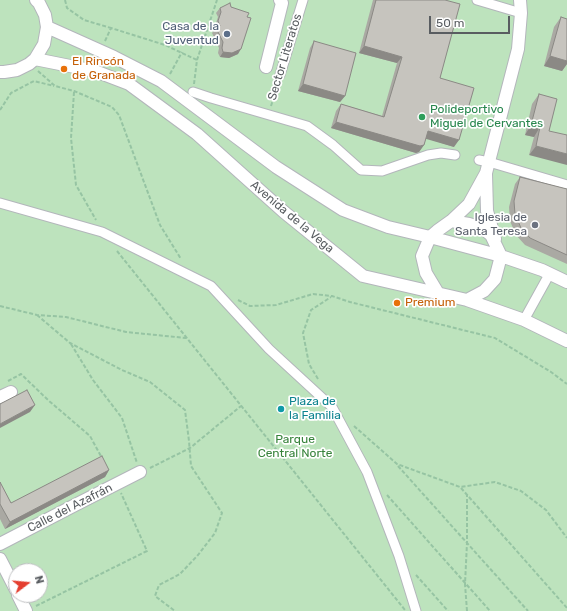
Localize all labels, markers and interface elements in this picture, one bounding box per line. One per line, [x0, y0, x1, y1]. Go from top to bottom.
scale bar [431, 8, 512, 34]
street label: Sector Literatos [265, 12, 305, 102]
text: 50 m [436, 16, 464, 30]
place label: Casa de la Juventud [162, 20, 219, 48]
marker: Casa de la Juventud [222, 29, 232, 39]
place label: El Rincón de Granada [72, 55, 136, 83]
marker: El Rincón de Granada [59, 64, 69, 74]
place label: Polideportivo Miguel de Cervantes [430, 103, 543, 131]
marker: Polideportivo Miguel de Cervantes [417, 112, 427, 122]
street label: Avenida de la Vega [247, 178, 337, 256]
place label: Iglesia de Santa Teresa [455, 211, 527, 239]
marker: Iglesia de Santa Teresa [530, 220, 540, 230]
place label: Premium [405, 296, 455, 310]
marker: Premium [392, 298, 402, 308]
place label: Plaza de la Familia [289, 395, 341, 423]
marker: Plaza de la Familia [276, 404, 286, 414]
park label: Parque Central Norte [258, 433, 332, 461]
street label: Calle del Azafrán [25, 480, 115, 536]
north arrow [8, 563, 48, 603]
text: N [32, 574, 46, 585]

